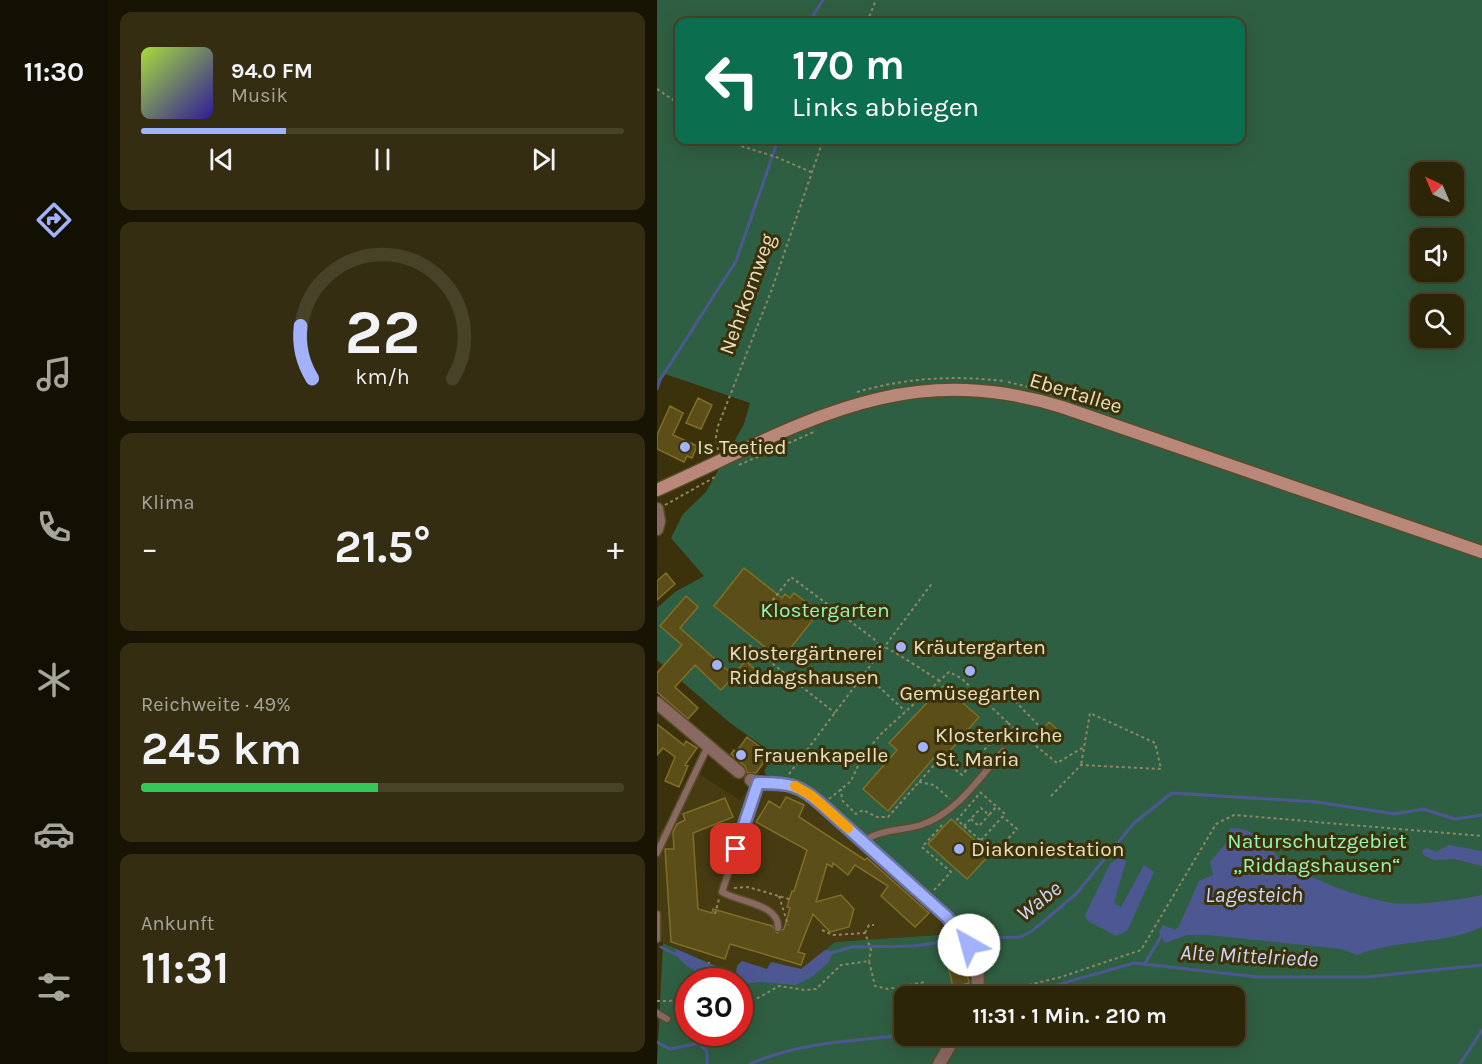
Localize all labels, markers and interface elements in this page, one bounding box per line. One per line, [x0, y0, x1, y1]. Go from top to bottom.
text: 170 m [792, 40, 905, 90]
icon: left [693, 42, 771, 120]
text: 11:30 [24, 56, 84, 88]
text: 94.0 FM [231, 58, 313, 84]
text: Musik [231, 84, 288, 107]
text: Links abbiegen [792, 91, 979, 123]
icon: previous [205, 143, 238, 176]
icon: pause [366, 143, 399, 176]
icon: next [527, 143, 560, 176]
north arrow [1410, 162, 1464, 216]
map controls [1410, 162, 1464, 348]
icon: directions [33, 199, 75, 241]
button: sound [1410, 228, 1464, 282]
street label: Nehrkornweg [714, 230, 780, 358]
button: search [1410, 294, 1464, 348]
text: 22 [345, 296, 420, 369]
icon: music [33, 353, 75, 395]
text: km/h [355, 364, 410, 389]
street label: Ebertallee [1027, 368, 1125, 418]
place label: Is Teetied [697, 435, 787, 459]
marker: Is Teetied [678, 440, 692, 454]
text: Klima [141, 491, 194, 514]
icon: phone [33, 506, 75, 548]
text: 21.5° [334, 521, 431, 573]
text: − [141, 529, 158, 567]
text: + [607, 529, 624, 567]
park label: Klostergarten [760, 598, 890, 622]
place label: Kräutergarten [913, 635, 1046, 659]
marker: Kräutergarten [894, 640, 908, 654]
place label: Klostergärtnerei Riddagshausen [729, 641, 883, 689]
marker: Klostergärtnerei Riddagshausen [710, 658, 724, 672]
icon: climate [33, 659, 75, 701]
marker: Gemüsegarten [963, 664, 977, 678]
place label: Gemüsegarten [900, 681, 1040, 705]
text: Reichweite · 49% [141, 693, 291, 716]
text: 245 km [141, 723, 302, 775]
place label: Klosterkirche St. Maria [935, 723, 1062, 771]
marker: Klosterkirche St. Maria [916, 740, 930, 754]
place label: Frauenkapelle [753, 743, 888, 767]
marker: Frauenkapelle [734, 748, 748, 762]
icon: car [33, 813, 75, 855]
pin [710, 823, 761, 874]
park label: Naturschutzgebiet „Riddagshausen“ [1227, 829, 1407, 877]
icon: arrive [719, 832, 752, 865]
place label: Diakoniestation [971, 837, 1125, 861]
marker: Diakoniestation [952, 842, 966, 856]
water label: Wabe [1011, 875, 1067, 927]
water label: Lagesteich [1205, 882, 1303, 908]
text: Ankunft [141, 912, 214, 935]
position arrow [937, 913, 1001, 977]
water label: Alte Mittelriede [1179, 939, 1319, 973]
text: 11:31 [141, 942, 229, 994]
icon: filters [33, 966, 75, 1008]
speed limit sign: 30 [675, 968, 753, 1046]
text: 11:31 · 1 Min. · 210 m [972, 1003, 1167, 1029]

